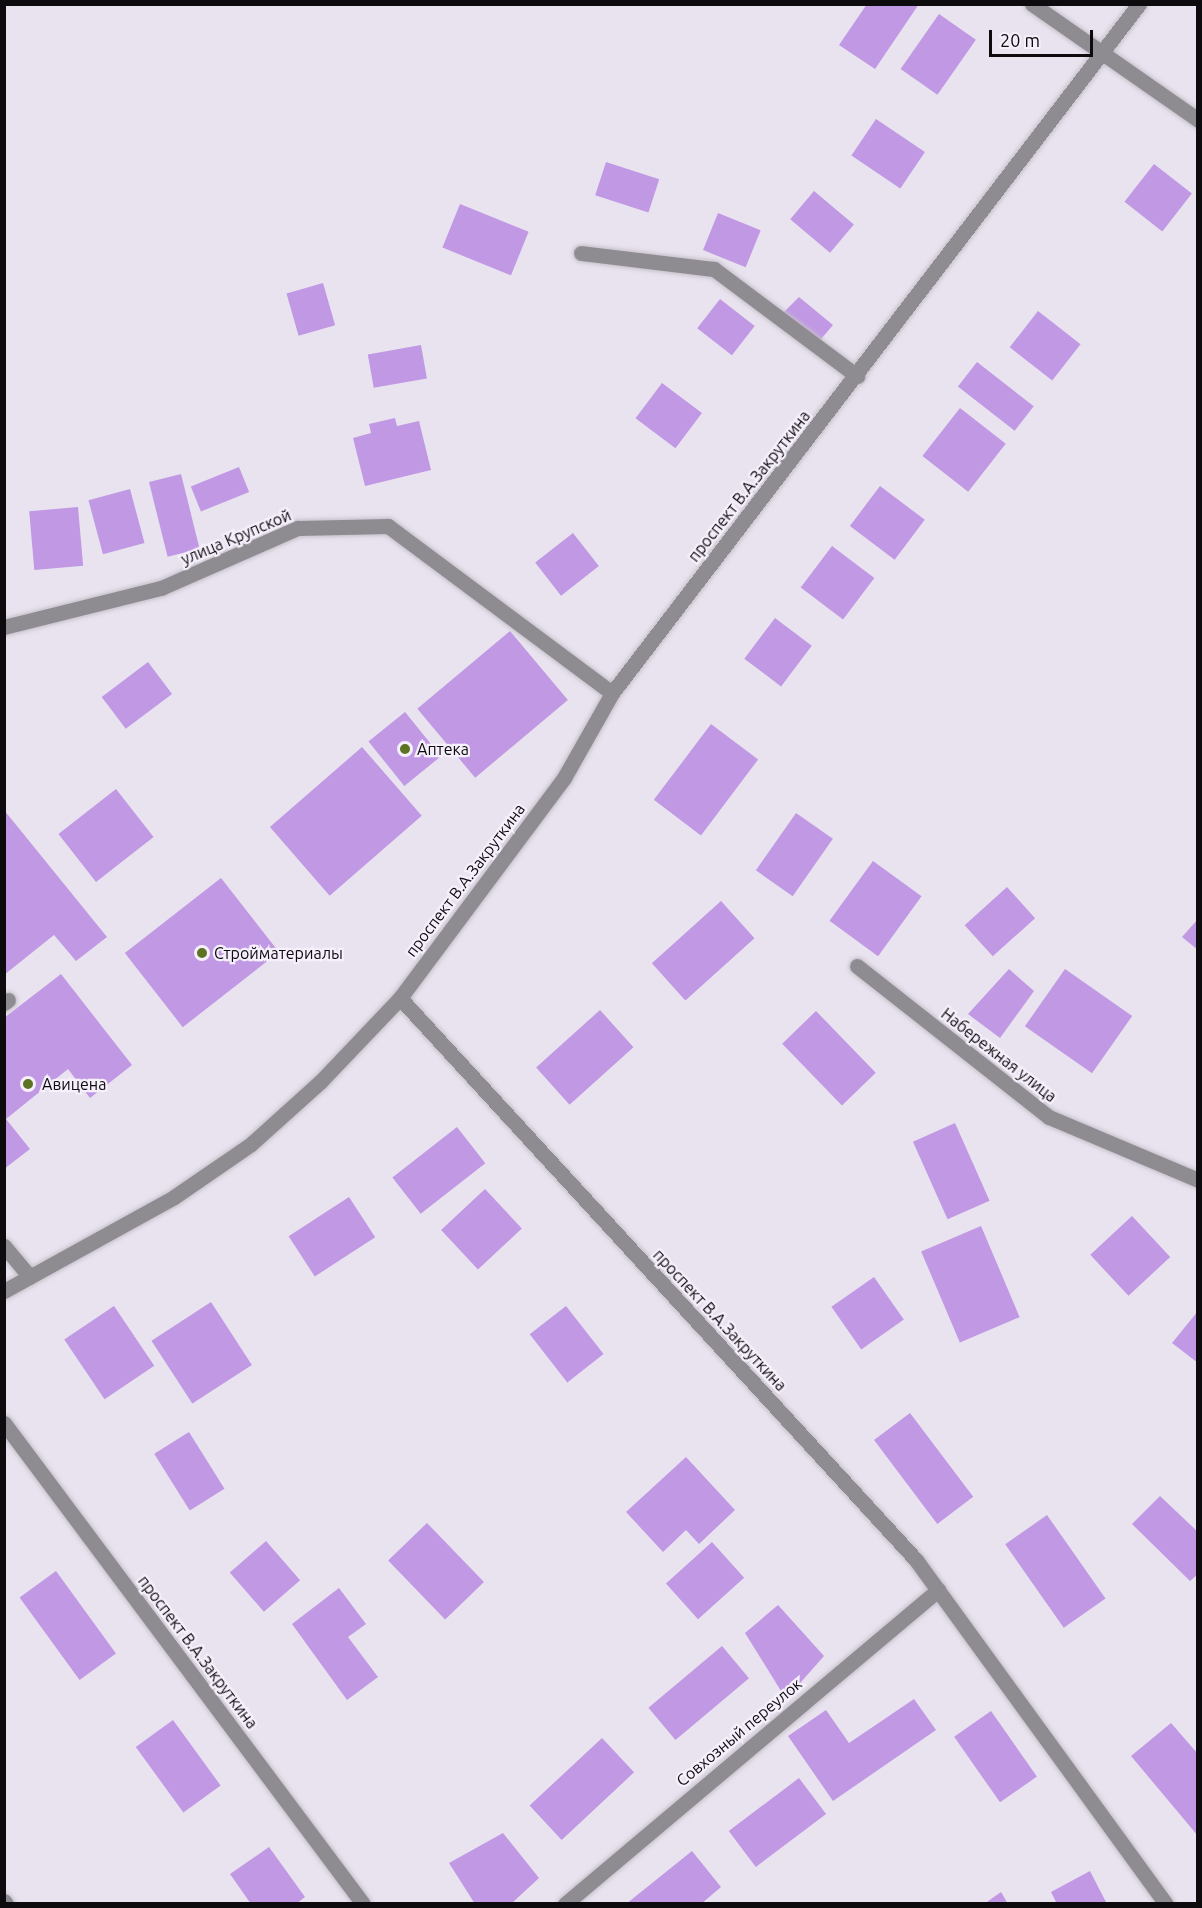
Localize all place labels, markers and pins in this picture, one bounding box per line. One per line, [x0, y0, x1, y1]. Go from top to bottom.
place label: Аптека [417, 739, 469, 759]
marker: Аптека [398, 742, 412, 756]
place label: Стройматериалы [214, 943, 343, 963]
marker: Стройматериалы [195, 946, 209, 960]
place label: Авицена [42, 1074, 106, 1094]
marker: Авицена [19, 1075, 37, 1093]

